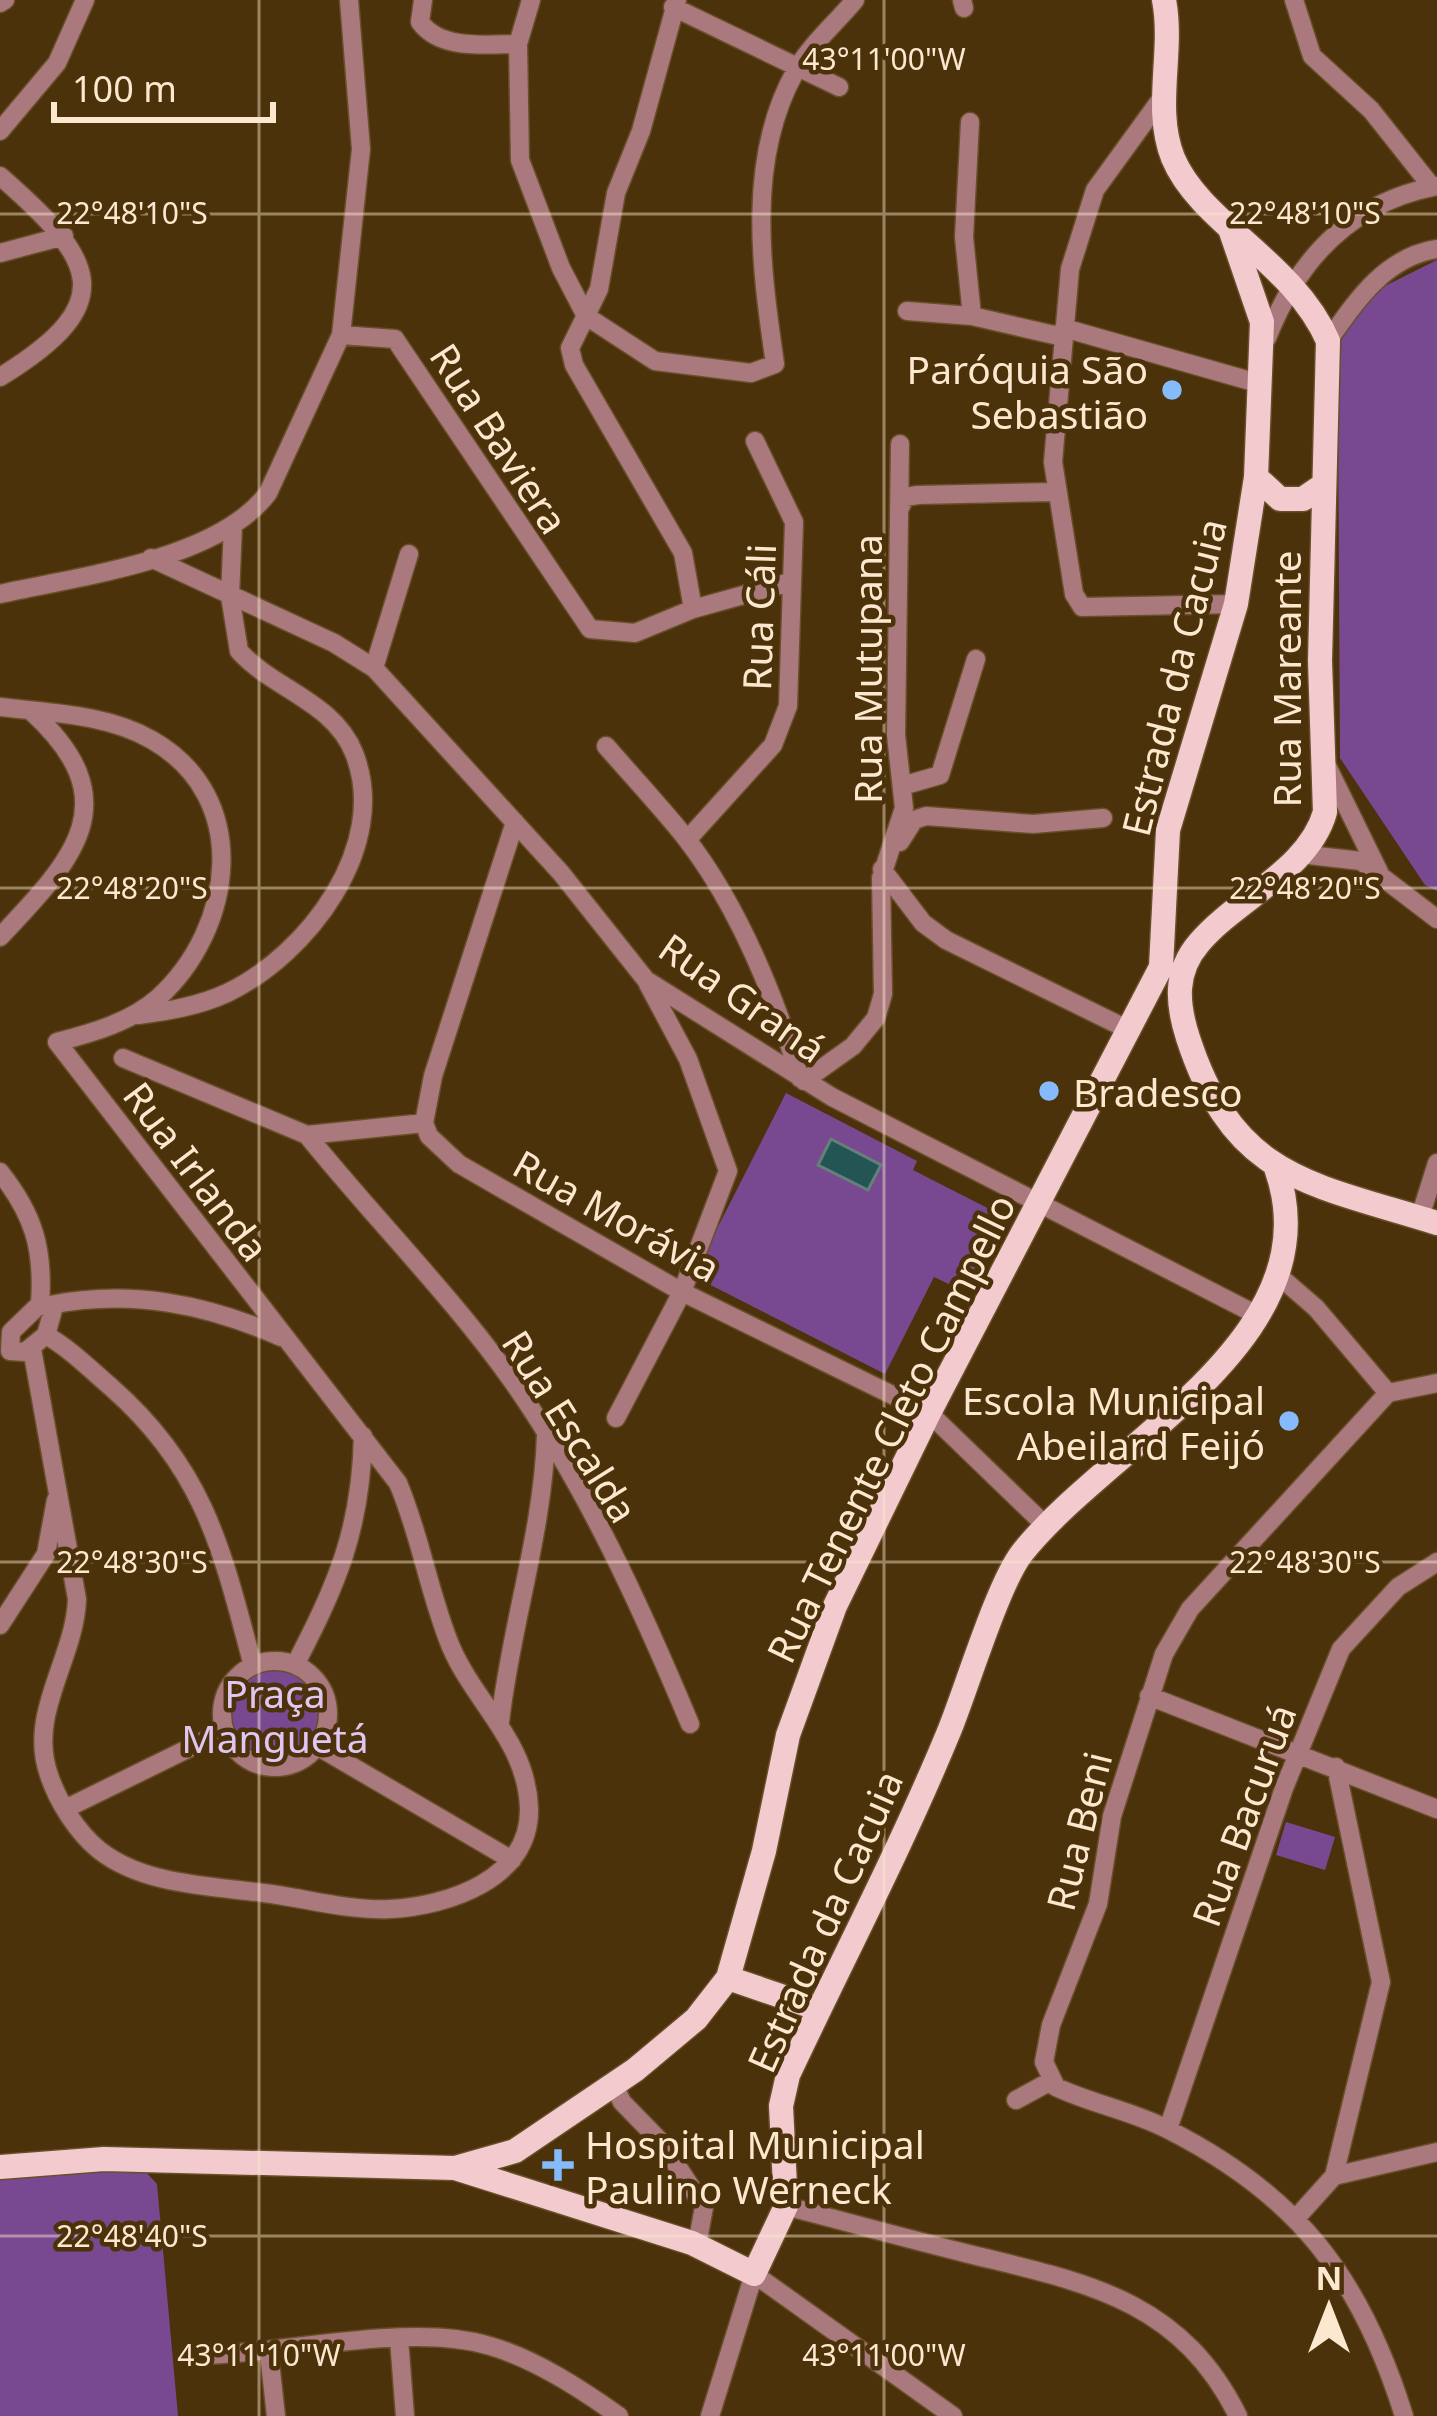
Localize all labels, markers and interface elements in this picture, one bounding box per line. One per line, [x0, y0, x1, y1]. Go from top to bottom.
text: 43°11'00"W [802, 38, 966, 79]
scale bar [54, 48, 273, 122]
text: 100 m [72, 64, 177, 113]
text: 22°48'10"S [56, 192, 208, 233]
text: 22°48'10"S [1229, 192, 1381, 233]
street label: Rua Baviera [419, 333, 581, 543]
place label: Paróquia São Sebastião [907, 342, 1148, 440]
marker: Paróquia São Sebastião [1159, 377, 1185, 403]
street label: Estrada da Cacuia [1108, 513, 1238, 841]
street label: Rua Mutupana [840, 534, 893, 804]
street label: Rua Cáli [729, 543, 787, 691]
street label: Rua Mareante [1259, 550, 1312, 808]
text: 22°48'20"S [56, 867, 208, 908]
text: 22°48'20"S [1229, 867, 1381, 908]
street label: Rua Graná [649, 920, 837, 1074]
place label: Bradesco [1073, 1065, 1243, 1118]
street label: Rua Irlanda [112, 1071, 282, 1271]
marker: Bradesco [1036, 1078, 1062, 1104]
street label: Rua Morávia [504, 1136, 730, 1294]
street label: Rua Tenente Cleto Campello [753, 1185, 1027, 1671]
street label: Rua Escalda [491, 1320, 651, 1532]
place label: Escola Municipal Abeilard Feijó [962, 1373, 1265, 1471]
marker: Escola Municipal Abeilard Feijó [1276, 1408, 1302, 1434]
text: 22°48'30"S [56, 1541, 208, 1582]
text: 22°48'30"S [1229, 1541, 1381, 1582]
park label: Praça Manguetá [181, 1666, 369, 1764]
street label: Rua Bacuruá [1178, 1697, 1308, 1933]
street label: Rua Beni [1033, 1746, 1123, 1916]
street label: Estrada da Cacuia [734, 1762, 914, 2080]
place label: Hospital Municipal Paulino Werneck [585, 2117, 925, 2215]
marker: Hospital Municipal Paulino Werneck [542, 2149, 574, 2181]
text: 22°48'40"S [56, 2215, 208, 2256]
north arrow [1269, 2248, 1389, 2368]
text: N [1316, 2255, 1342, 2300]
text: 43°11'10"W [177, 2334, 341, 2375]
text: 43°11'00"W [802, 2334, 966, 2375]

